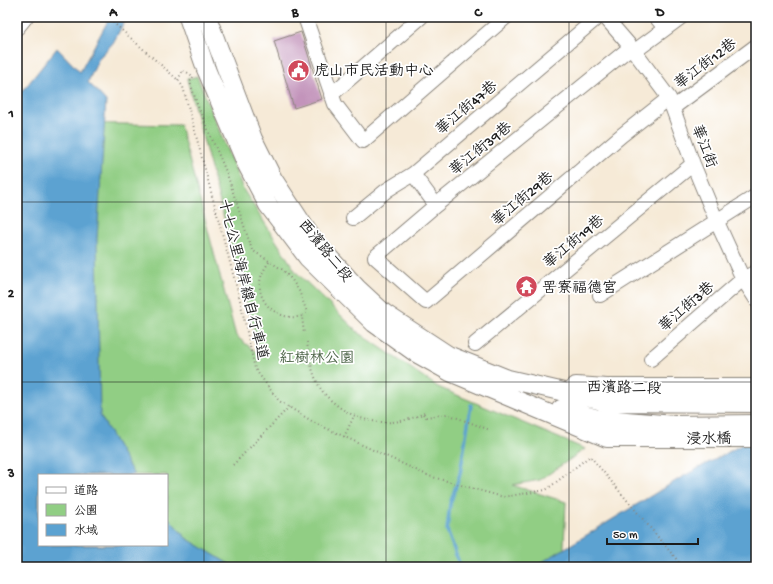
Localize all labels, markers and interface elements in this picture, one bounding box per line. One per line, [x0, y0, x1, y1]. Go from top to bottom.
text: A [108, 6, 118, 21]
text: B [291, 6, 300, 21]
text: C [473, 6, 483, 21]
text: D [655, 6, 665, 21]
street label: 華江街12巷 [671, 35, 741, 94]
public building icon: 虎山市民活動中心 [285, 57, 311, 83]
place label: 虎山市民活動中心 [314, 63, 434, 81]
street label: 華江街47巷 [433, 78, 502, 140]
text: 1 [7, 107, 14, 122]
street label: 華江街39巷 [446, 119, 516, 180]
street label: 華江街 [687, 122, 720, 171]
street label: 華江街29巷 [489, 169, 558, 230]
street label: 十七公里海岸線自行車道 [213, 197, 271, 362]
street label: 華江街19巷 [540, 212, 608, 273]
street label: 西濱路二段 [294, 216, 355, 286]
temple icon: 罟寮福德宮 [514, 274, 540, 300]
street label: 華江街3巷 [656, 278, 719, 337]
place label: 罟寮福德宮 [542, 279, 617, 298]
text: 2 [8, 287, 15, 302]
park label: 紅樹林公園 [279, 350, 355, 368]
street label: 西濱路二段 [586, 379, 662, 399]
street label: 浸水橋 [686, 431, 732, 449]
text: 3 [7, 467, 15, 482]
legend [38, 474, 168, 546]
text: 道路 [74, 484, 98, 499]
text: 公園 [74, 504, 98, 519]
scale bar [607, 520, 698, 546]
text: 水域 [74, 524, 98, 539]
text: 50 m [613, 529, 638, 543]

